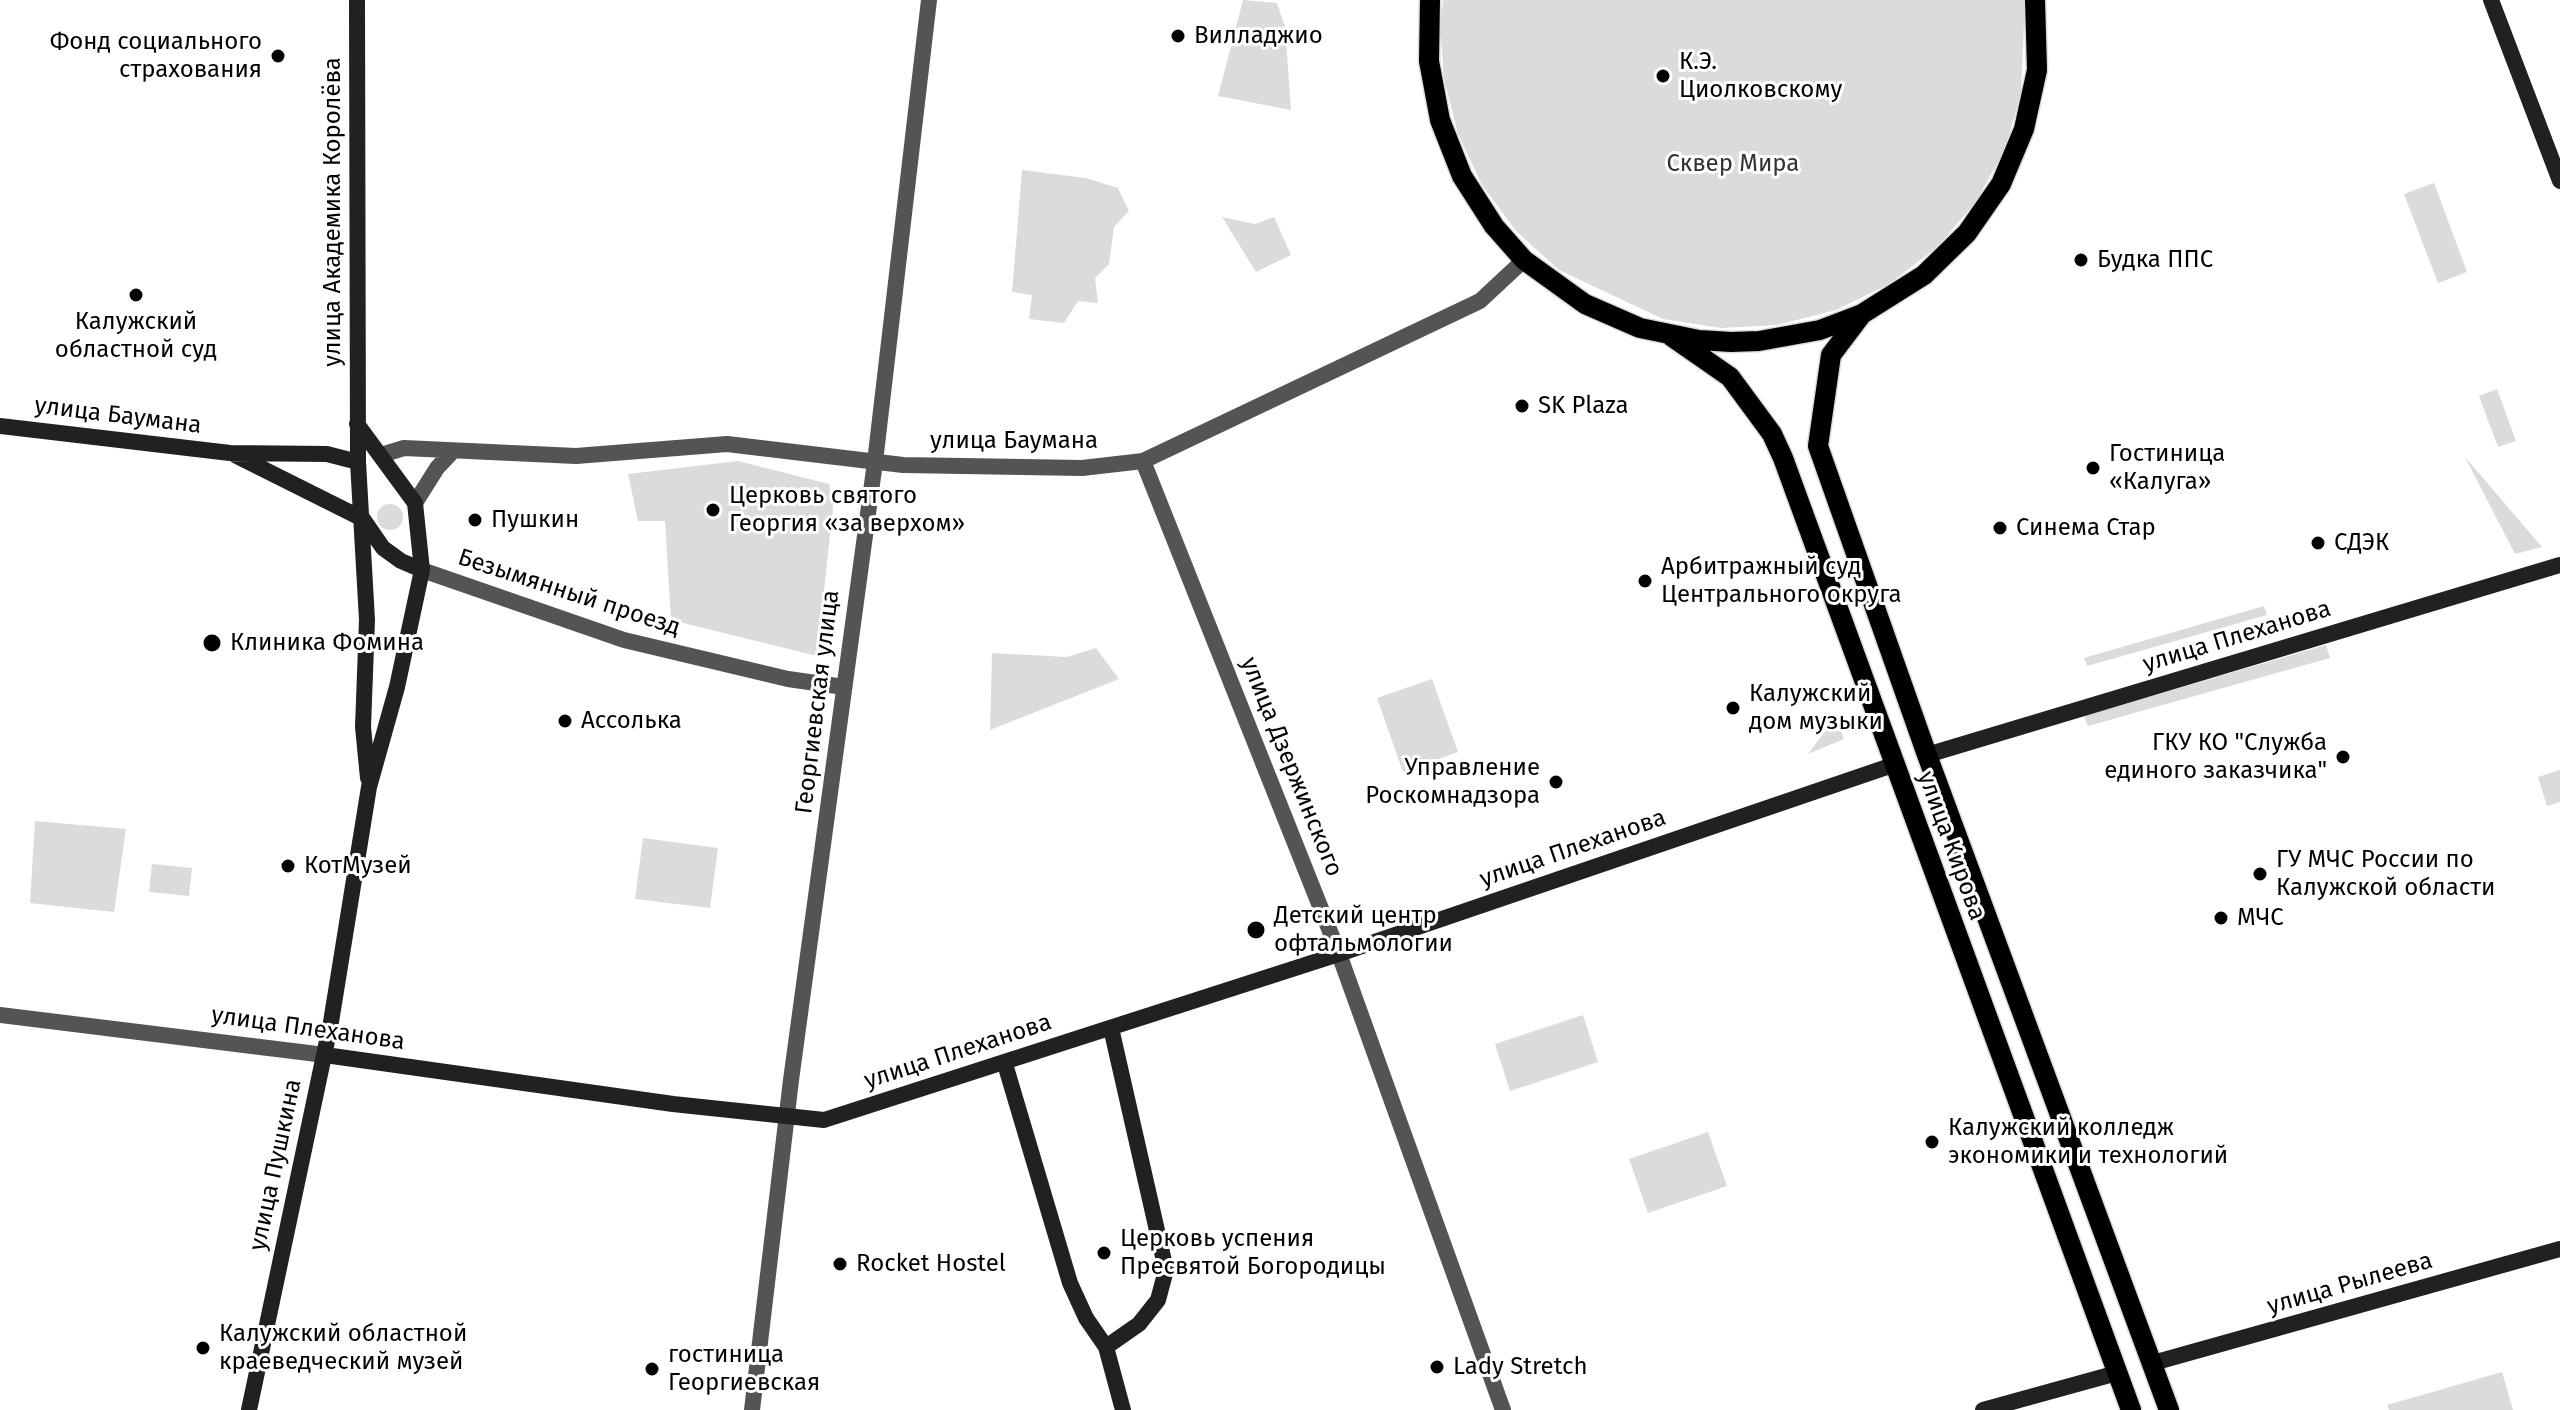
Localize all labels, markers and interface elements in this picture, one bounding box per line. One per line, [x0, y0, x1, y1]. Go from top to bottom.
place label: Вилладжио [1194, 22, 1323, 50]
marker: Вилладжио [1169, 27, 1187, 45]
place label: Фонд социального страхования [50, 28, 262, 84]
marker: Фонд социального страхования [269, 47, 287, 65]
place label: К.Э. Циолковскому [1679, 48, 1842, 104]
street label: улица Академика Королёва [319, 57, 347, 367]
marker: К.Э. Циолковскому [1654, 67, 1672, 85]
park label: Сквер Мира [1667, 150, 1799, 178]
place label: Будка ППС [2097, 246, 2213, 274]
marker: Будка ППС [2072, 251, 2090, 269]
marker: Калужский областной суд [127, 286, 145, 304]
place label: Калужский областной суд [55, 308, 217, 364]
street label: улица Баумана [33, 391, 203, 441]
place label: SK Plaza [1538, 392, 1628, 420]
marker: SK Plaza [1513, 397, 1531, 415]
street label: улица Баумана [930, 427, 1098, 455]
place label: Гостиница «Калуга» [2109, 440, 2225, 496]
marker: Гостиница «Калуга» [2084, 459, 2102, 477]
place label: Церковь святого Георгия «за верхом» [729, 482, 965, 538]
marker: Церковь святого Георгия «за верхом» [704, 501, 722, 519]
place label: Пушкин [491, 506, 579, 534]
marker: Пушкин [466, 511, 484, 529]
place label: Синема Стар [2016, 514, 2156, 542]
marker: Синема Стар [1991, 519, 2009, 537]
place label: СДЭК [2334, 529, 2389, 557]
marker: СДЭК [2309, 534, 2327, 552]
street label: Безымянный проезд [454, 543, 684, 643]
place label: Арбитражный суд Центрального округа [1661, 553, 1902, 609]
marker: Арбитражный суд Центрального округа [1636, 572, 1654, 590]
street label: Георгиевская улица [790, 588, 846, 816]
street label: улица Плеханова [2140, 595, 2334, 679]
place label: Клиника Фомина [230, 629, 424, 657]
marker: Клиника Фомина [201, 632, 223, 654]
street label: улица Дзержинского [1234, 653, 1348, 881]
place label: Калужский дом музыки [1749, 680, 1883, 736]
marker: Калужский дом музыки [1724, 699, 1742, 717]
place label: Ассолька [581, 707, 682, 735]
marker: Ассолька [556, 712, 574, 730]
place label: ГКУ КО "Служба единого заказчика" [2104, 729, 2327, 785]
marker: ГКУ КО "Служба единого заказчика" [2334, 748, 2352, 766]
place label: Управление Роскомнадзора [1365, 754, 1540, 810]
street label: улица Кирова [1911, 768, 1991, 924]
marker: Управление Роскомнадзора [1547, 773, 1565, 791]
street label: улица Плеханова [1476, 804, 1670, 894]
place label: ГУ МЧС России по Калужской области [2276, 846, 2495, 902]
place label: КотМузей [304, 852, 412, 880]
marker: КотМузей [279, 857, 297, 875]
marker: ГУ МЧС России по Калужской области [2251, 865, 2269, 883]
place label: Детский центр офтальмологии [1274, 902, 1453, 958]
place label: МЧС [2237, 904, 2284, 932]
marker: МЧС [2212, 909, 2230, 927]
marker: Детский центр офтальмологии [1245, 919, 1267, 941]
street label: улица Плеханова [209, 1001, 407, 1057]
street label: улица Плеханова [861, 1008, 1055, 1096]
street label: улица Пушкина [244, 1077, 308, 1253]
place label: Калужский колледж экономики и технологий [1948, 1114, 2228, 1170]
marker: Калужский колледж экономики и технологий [1923, 1133, 1941, 1151]
place label: Церковь успения Пресвятой Богородицы [1120, 1225, 1386, 1281]
marker: Церковь успения Пресвятой Богородицы [1095, 1244, 1113, 1262]
street label: улица Рылеева [2264, 1247, 2436, 1321]
place label: Rocket Hostel [856, 1250, 1006, 1278]
marker: Rocket Hostel [831, 1255, 849, 1273]
place label: Калужский областной краеведческий музей [219, 1320, 467, 1376]
marker: Калужский областной краеведческий музей [194, 1339, 212, 1357]
place label: гостиница Георгиевская [668, 1341, 820, 1397]
place label: Lady Stretch [1453, 1353, 1587, 1381]
marker: Lady Stretch [1428, 1358, 1446, 1376]
marker: гостиница Георгиевская [643, 1360, 661, 1378]

